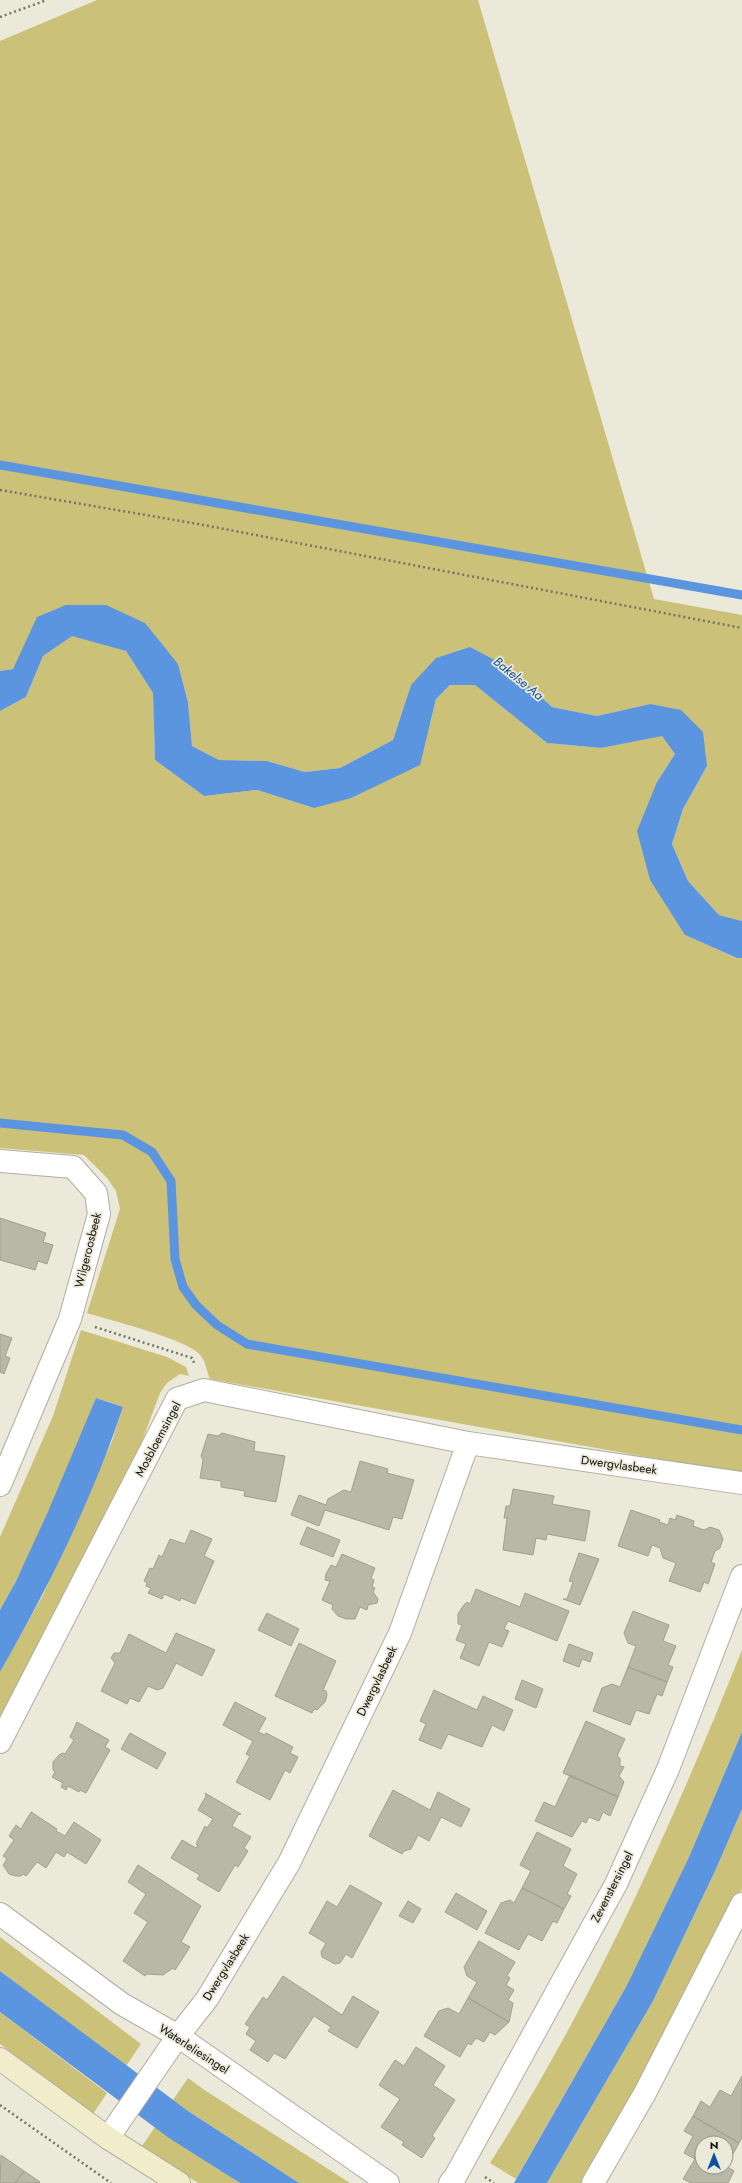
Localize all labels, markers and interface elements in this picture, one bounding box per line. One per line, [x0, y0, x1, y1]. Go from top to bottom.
water label: Bakelse Aa [489, 652, 548, 705]
street label: Wilgeroosbeek [70, 1210, 106, 1290]
street label: Mosbloemsingel [131, 1398, 185, 1480]
street label: Dwergvlasbeek [580, 1451, 659, 1479]
street label: Dwergvlasbeek [352, 1642, 402, 1719]
street label: Zevenstersingel [586, 1848, 638, 1926]
street label: Dwergvlasbeek [198, 1929, 254, 2004]
street label: Waterleliesingel [155, 2019, 233, 2079]
north arrow [694, 2135, 734, 2175]
text: N [710, 2137, 718, 2153]

